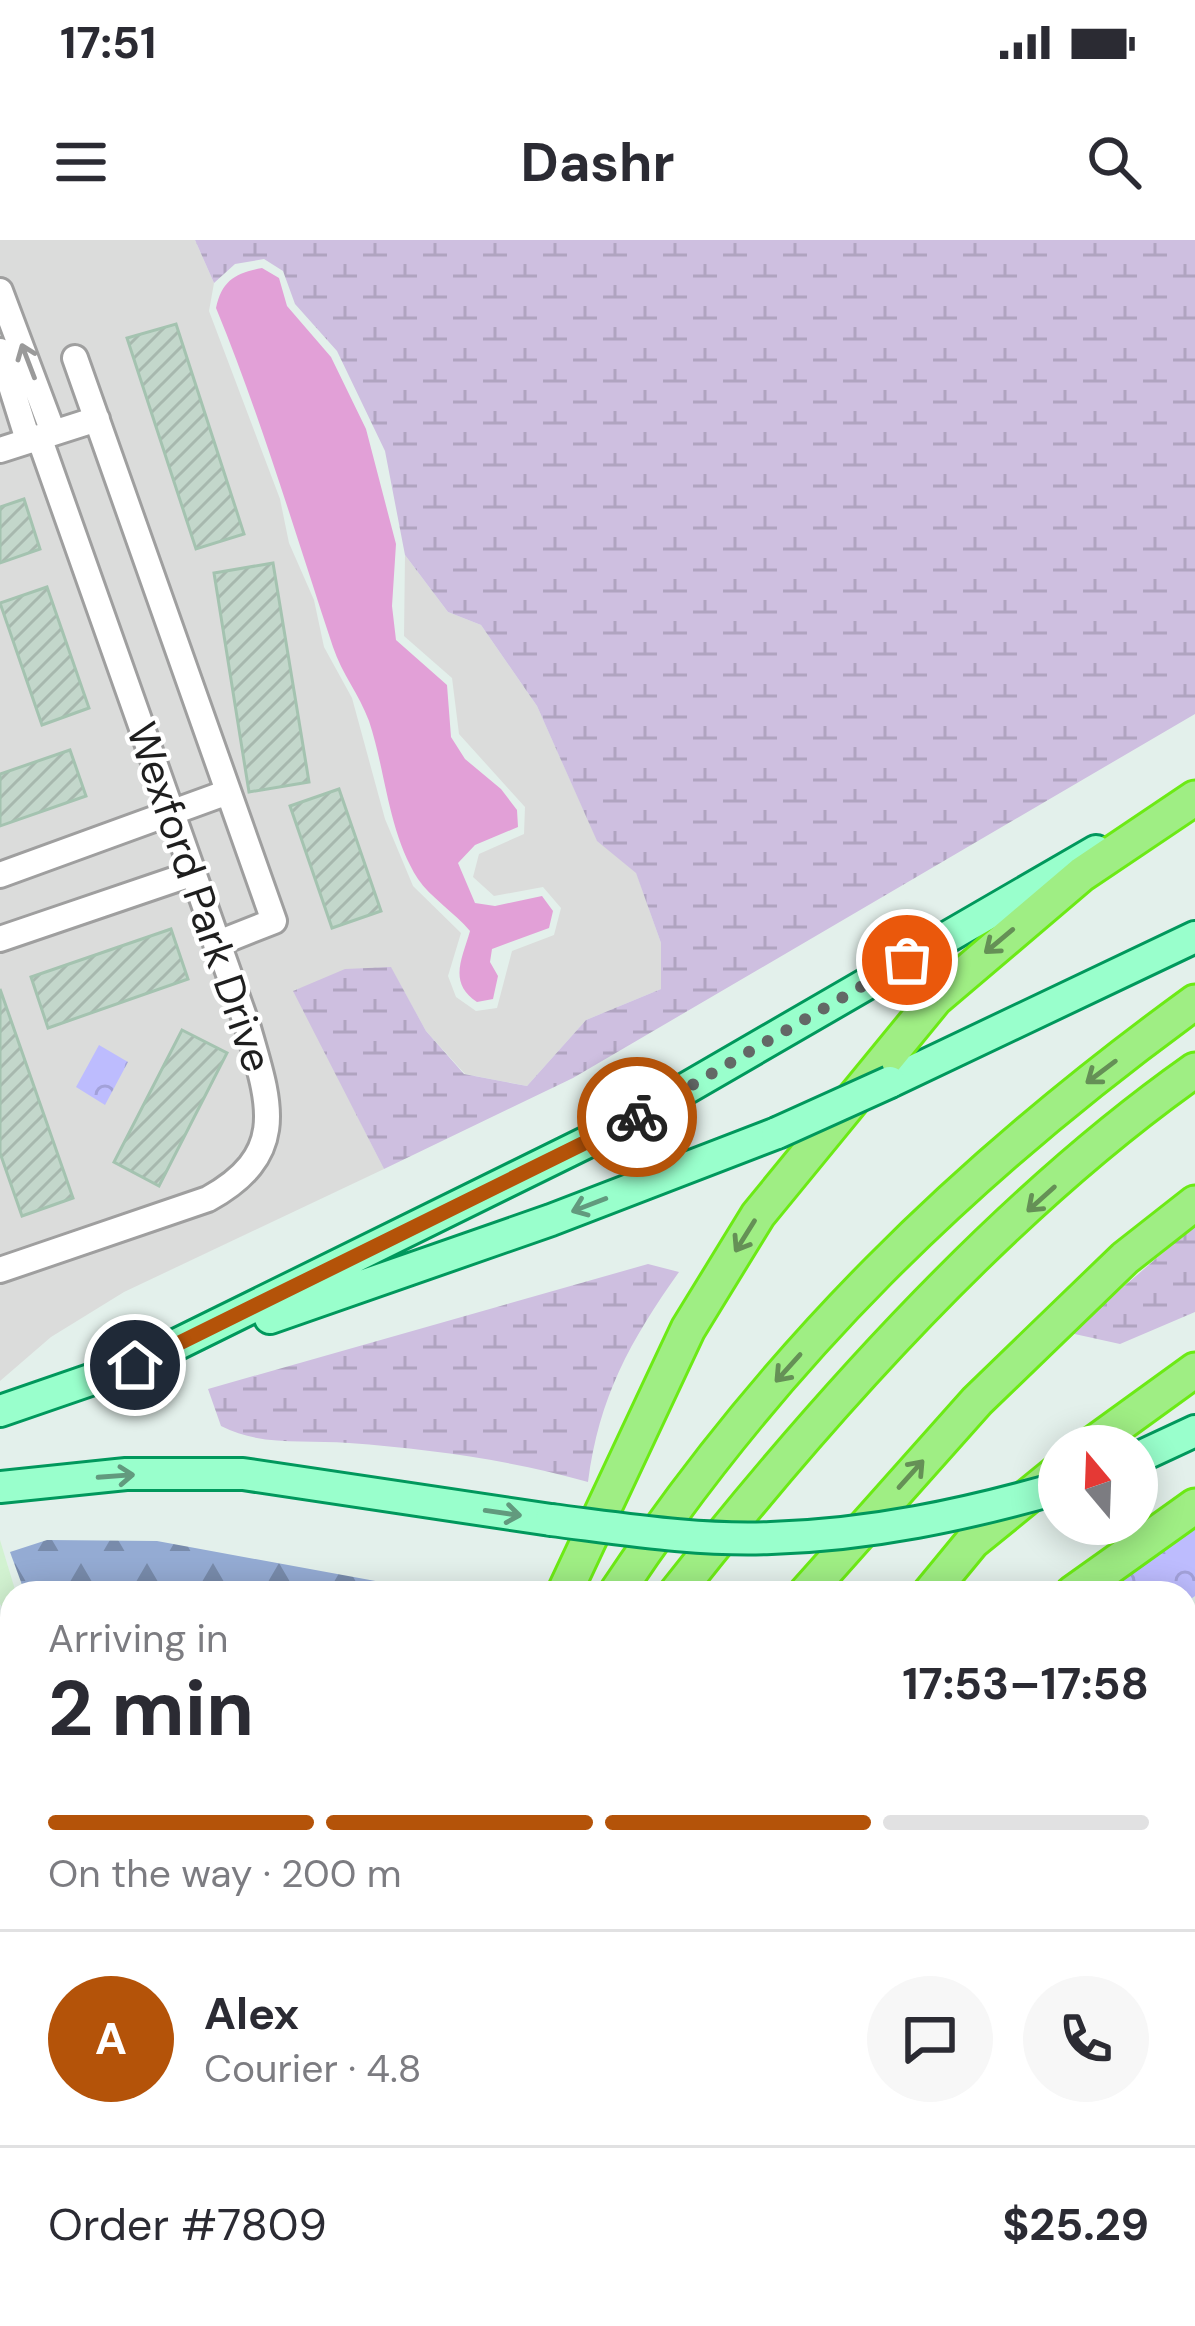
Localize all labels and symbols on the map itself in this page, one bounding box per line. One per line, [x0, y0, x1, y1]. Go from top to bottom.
one-way arrow [15, 343, 37, 380]
street label: Wexford Park Drive [114, 715, 285, 1079]
pin [856, 909, 958, 1011]
one-way arrow [984, 927, 1015, 955]
courier [577, 1057, 697, 1177]
one-way arrow [1085, 1058, 1118, 1084]
one-way arrow [1026, 1185, 1057, 1212]
one-way arrow [572, 1196, 609, 1218]
one-way arrow [733, 1218, 757, 1252]
pin [84, 1314, 186, 1416]
one-way arrow [775, 1353, 802, 1383]
north arrow [1038, 1425, 1158, 1545]
one-way arrow [897, 1459, 924, 1489]
one-way arrow [96, 1464, 135, 1487]
one-way arrow [483, 1502, 522, 1525]

